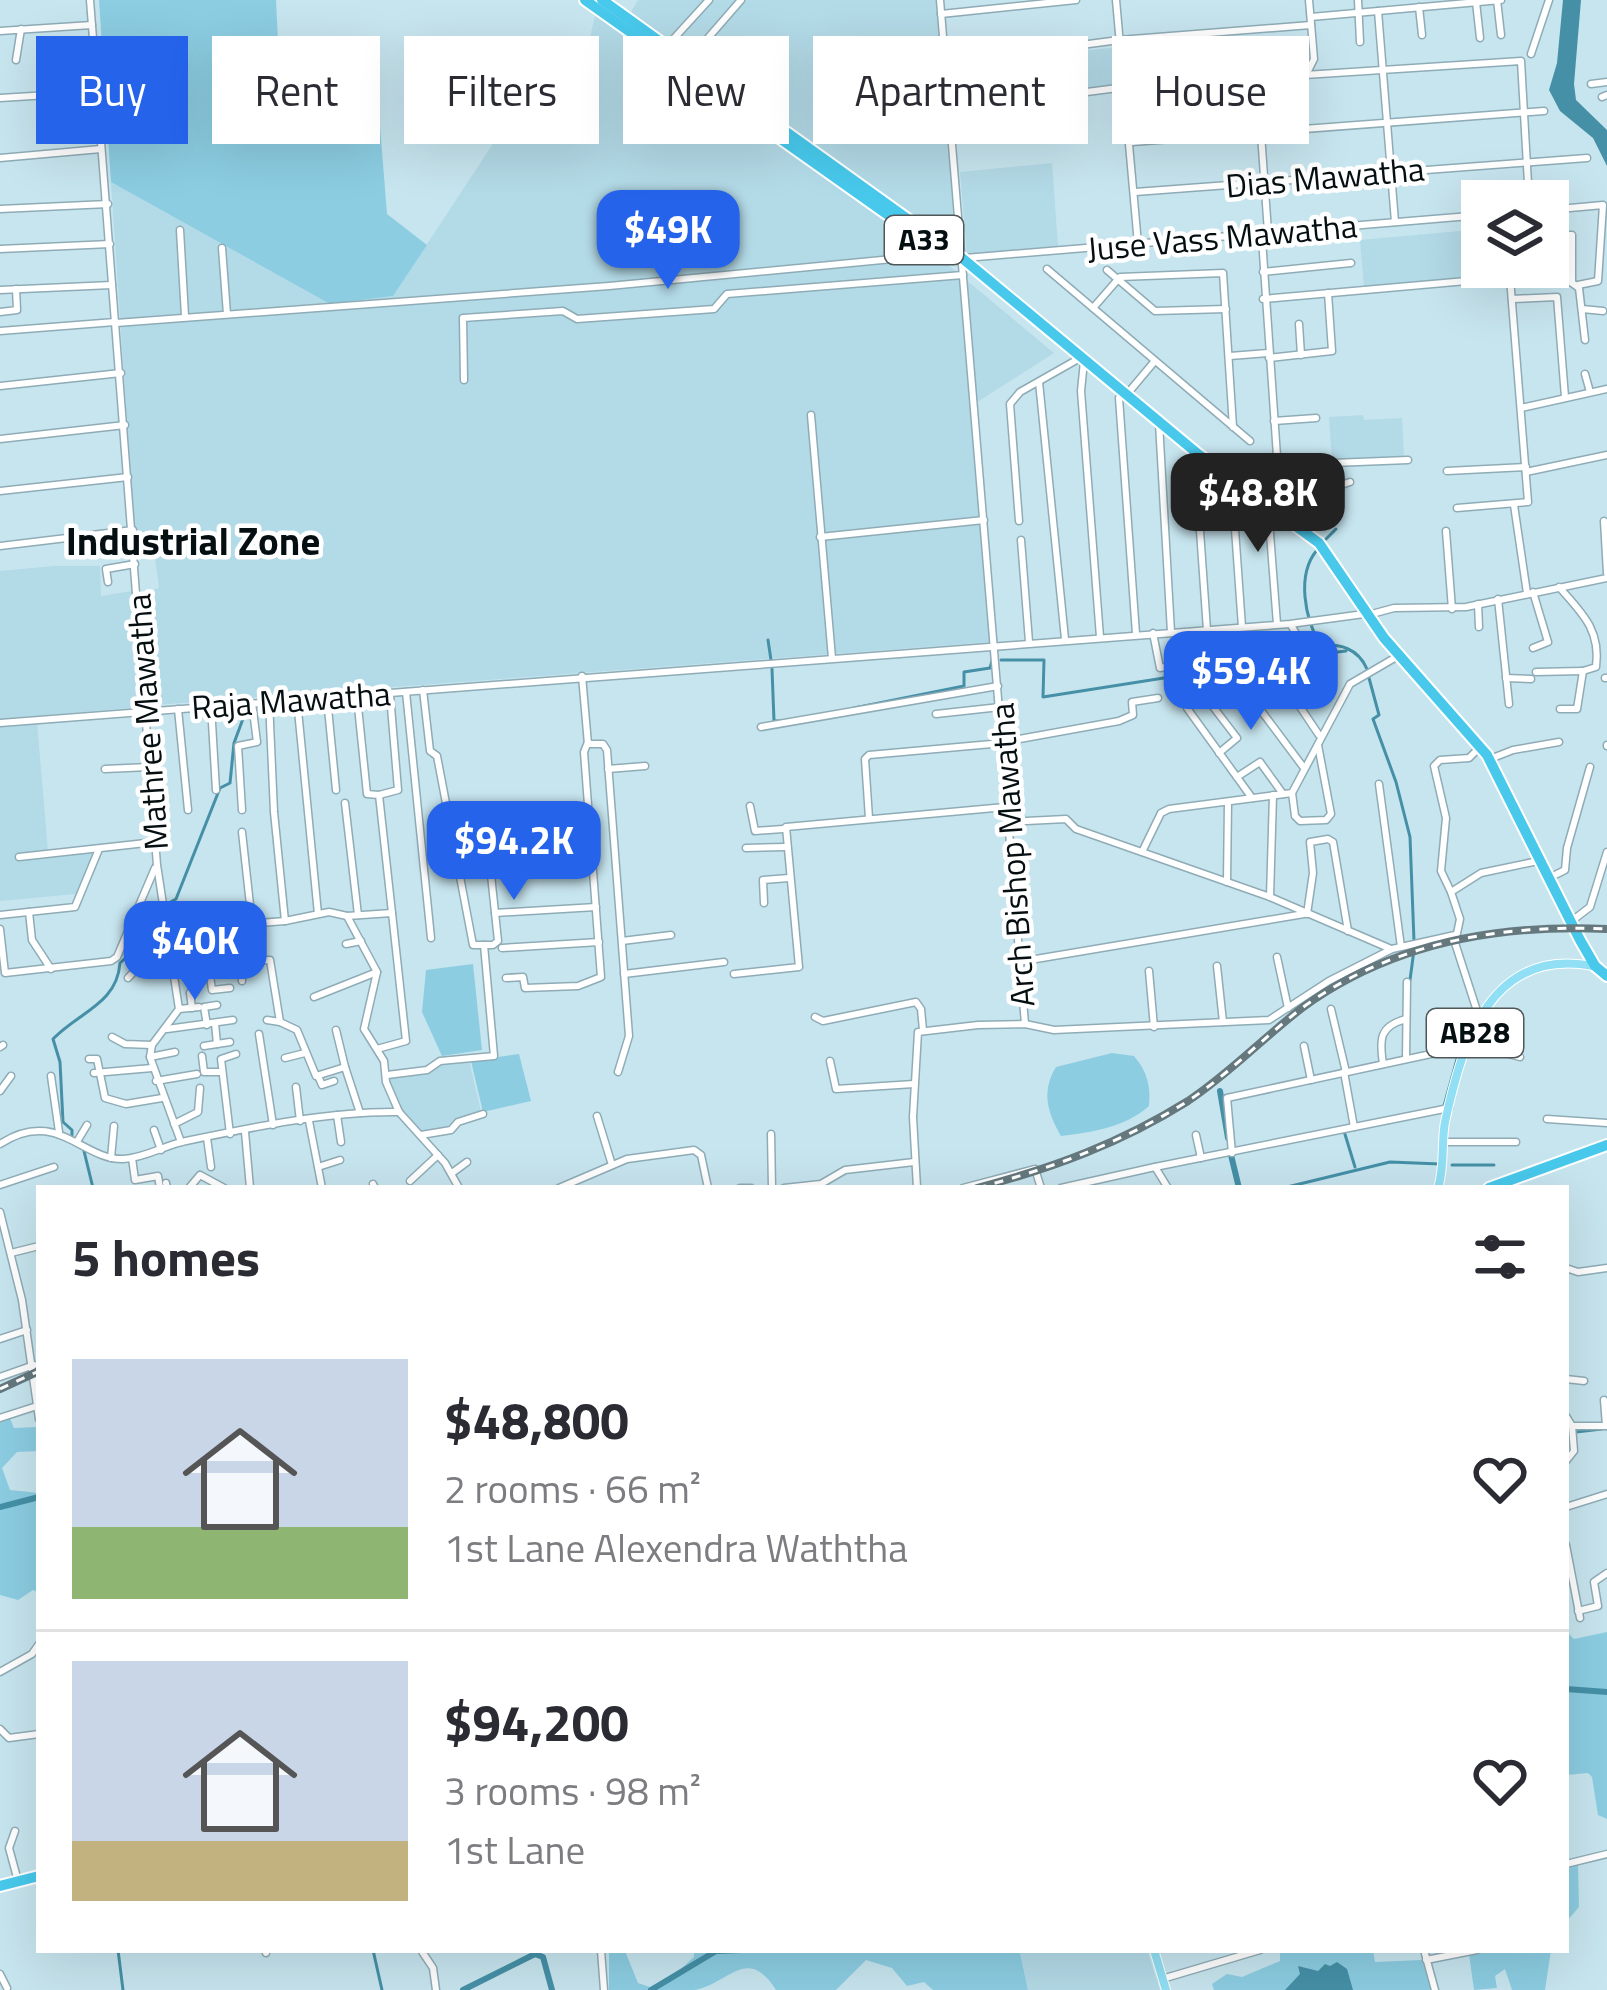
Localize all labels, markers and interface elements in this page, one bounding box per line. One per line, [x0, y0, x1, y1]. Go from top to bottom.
chip: Buy [36, 36, 188, 144]
chip: Rent [212, 36, 380, 144]
chip: Filters [404, 36, 599, 144]
chip: New [623, 36, 789, 144]
chip: Apartment [813, 36, 1088, 144]
chip: House [1112, 36, 1309, 144]
street label: Dias Mawatha [1224, 143, 1426, 211]
map controls [1461, 180, 1569, 288]
button: layers [1461, 180, 1569, 288]
pin: $49K [597, 190, 739, 292]
text: $49K [624, 199, 712, 258]
street label: Juse Vass Mawatha [1085, 200, 1359, 274]
road number: A33 [885, 216, 963, 264]
pin: $48.8K [1160, 453, 1356, 555]
text: $48.8K [1198, 462, 1318, 521]
district label: Industrial Zone [66, 511, 320, 570]
street label: Mathree Mawatha [113, 592, 181, 852]
pin: $59.4K [1153, 631, 1349, 733]
text: $59.4K [1191, 640, 1311, 699]
street label: Raja Mawatha [190, 668, 392, 732]
street label: Arch Bishop Mawatha [976, 701, 1048, 1009]
pin: $94.2K [416, 801, 612, 903]
text: $94.2K [454, 810, 574, 869]
pin: $40K [124, 901, 266, 1003]
text: $40K [151, 910, 239, 969]
road number: AB28 [1427, 1009, 1523, 1057]
text: 5 homes [72, 1218, 260, 1296]
icon: filters [1467, 1224, 1533, 1290]
text: $48,800 [444, 1381, 629, 1459]
icon: home [168, 1407, 312, 1551]
icon: heart [1467, 1446, 1533, 1512]
text: 2 rooms · 66 m² [444, 1459, 701, 1518]
text: 1st Lane Alexendra Waththa [444, 1518, 908, 1577]
text: $94,200 [444, 1683, 629, 1761]
icon: home [168, 1709, 312, 1853]
icon: heart [1467, 1748, 1533, 1814]
text: 3 rooms · 98 m² [444, 1761, 701, 1820]
text: 1st Lane [444, 1820, 585, 1879]

